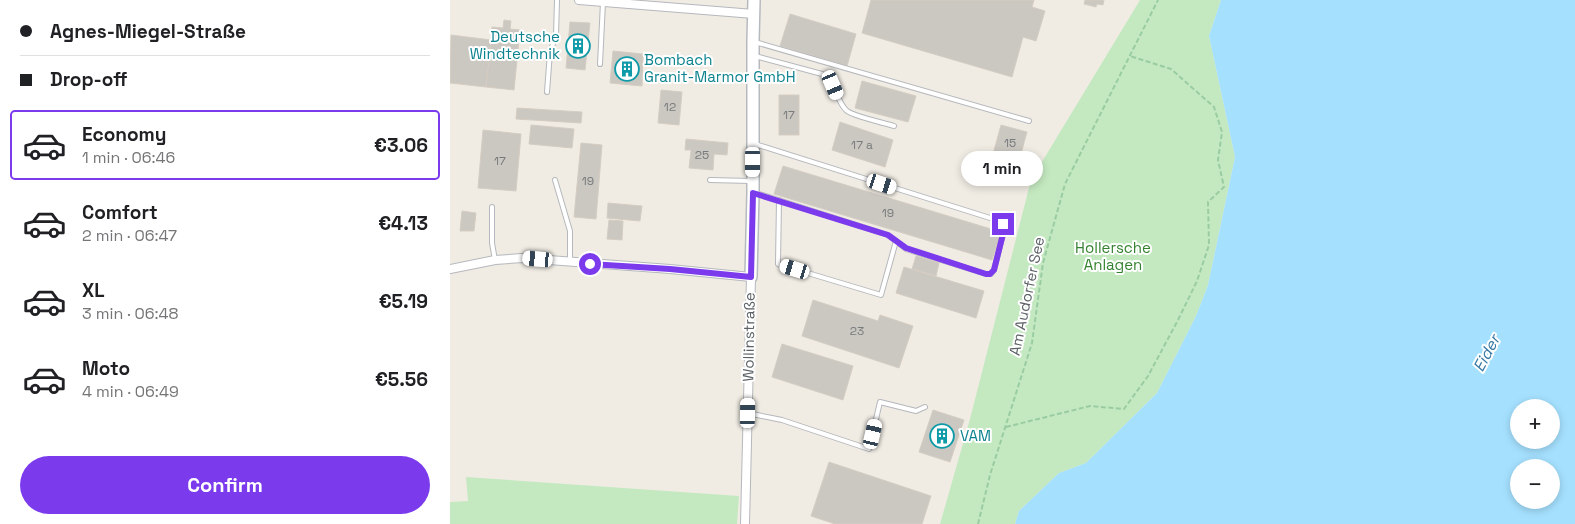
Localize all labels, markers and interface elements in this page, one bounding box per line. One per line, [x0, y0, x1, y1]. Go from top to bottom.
text: Agnes-Miegel-Straße [50, 19, 246, 44]
place label: Deutsche Windtechnik [470, 27, 560, 63]
building icon: Deutsche Windtechnik [565, 33, 591, 59]
place label: Bombach Granit-Marmor GmbH [644, 50, 796, 86]
building icon: Bombach Granit-Marmor GmbH [614, 56, 640, 82]
text: Drop-off [50, 67, 128, 92]
car [820, 68, 845, 102]
house number: 12 [664, 99, 676, 115]
house number: 17 [783, 107, 795, 123]
text: Economy [82, 122, 166, 147]
icon: car [22, 123, 67, 168]
text: €3.06 [374, 133, 428, 158]
house number: 15 [1004, 135, 1016, 151]
house number: 17 a [851, 137, 873, 153]
text: 1 min · 06:46 [82, 147, 175, 168]
house number: 25 [695, 147, 709, 163]
car [745, 147, 760, 177]
callout: 1 min [962, 152, 1044, 186]
house number: 17 [494, 153, 506, 169]
text: 1 min [982, 158, 1022, 179]
car [865, 172, 898, 196]
house number: 19 [582, 173, 594, 189]
text: Comfort [82, 200, 158, 225]
icon: car [22, 201, 67, 246]
house number: 19 [882, 205, 894, 221]
text: €4.13 [378, 211, 428, 236]
route end [992, 213, 1014, 235]
text: 2 min · 06:47 [82, 225, 177, 246]
street label: Am Audorfer See [1005, 235, 1048, 357]
park label: Hollersche Anlagen [1075, 238, 1151, 274]
car [522, 250, 553, 268]
route start [579, 253, 601, 275]
car [778, 257, 811, 281]
text: XL [82, 278, 105, 303]
icon: car [22, 279, 67, 324]
text: €5.19 [379, 289, 428, 314]
street label: Wollinstraße [738, 292, 759, 382]
text: 3 min · 06:48 [82, 303, 179, 324]
house number: 23 [850, 323, 864, 339]
water label: Eider [1468, 329, 1506, 375]
text: Moto [82, 356, 130, 381]
icon: car [22, 357, 67, 402]
text: €5.56 [375, 367, 428, 392]
text: 4 min · 06:49 [82, 381, 179, 402]
car [740, 398, 755, 428]
map controls [1510, 399, 1560, 509]
button: + [1510, 399, 1560, 449]
car [862, 418, 883, 450]
building icon: VAM [929, 423, 955, 449]
place label: VAM [960, 426, 991, 445]
button: Confirm [20, 456, 430, 514]
button: − [1510, 459, 1560, 509]

